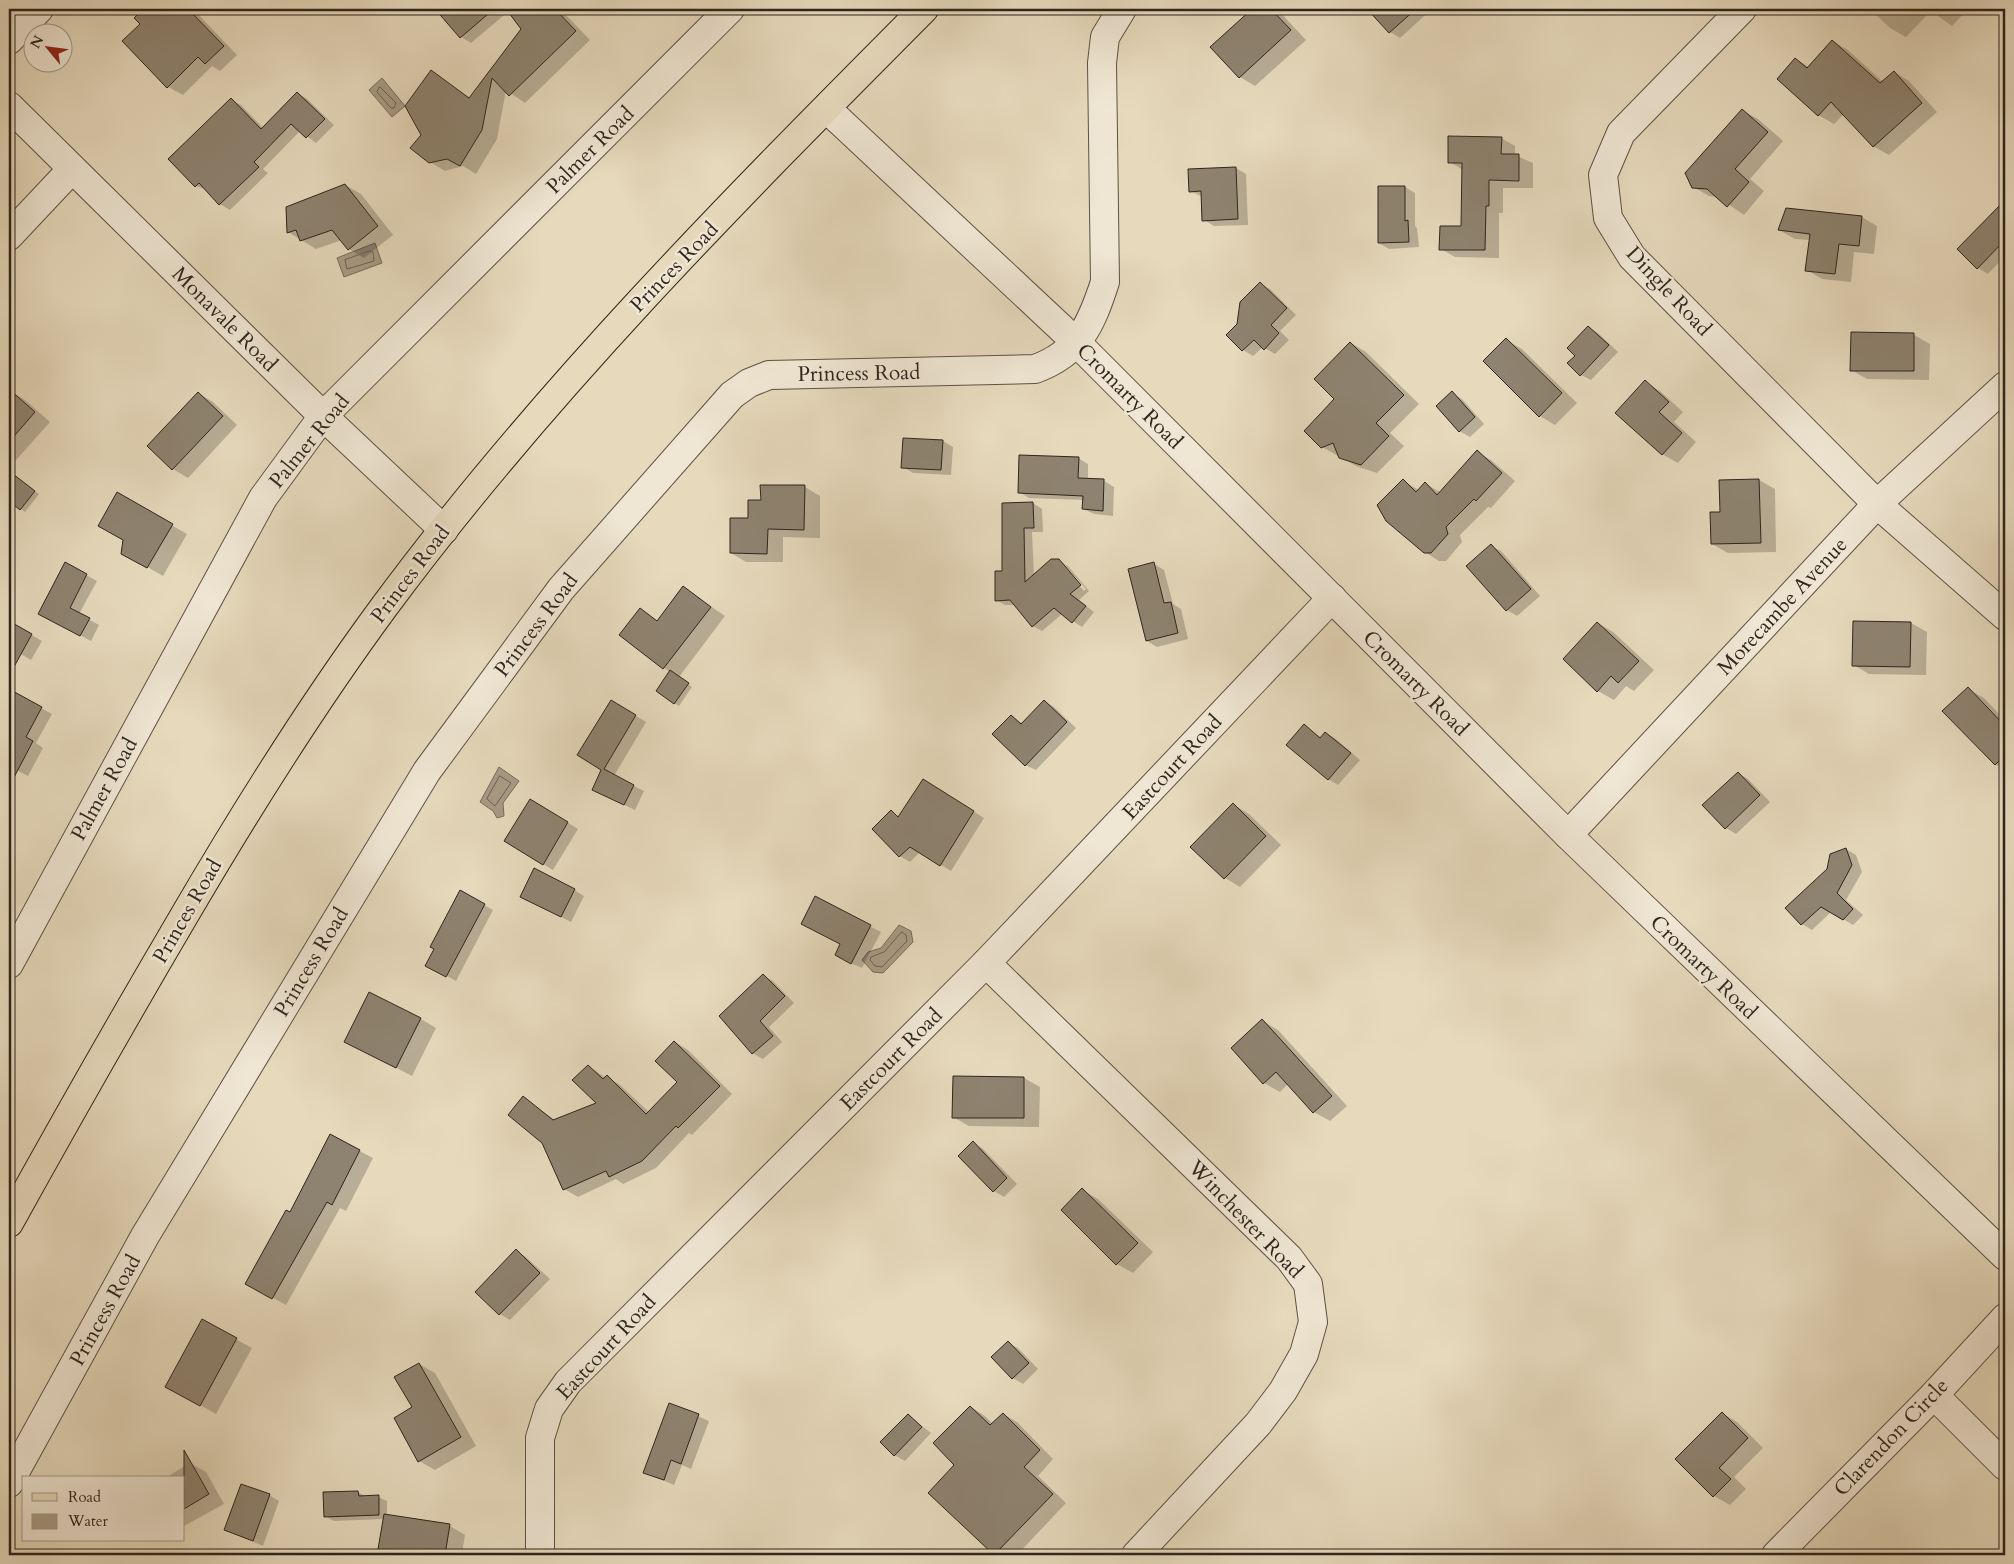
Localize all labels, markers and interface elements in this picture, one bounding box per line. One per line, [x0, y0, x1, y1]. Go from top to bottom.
north arrow [22, 22, 72, 72]
text: N [26, 32, 48, 52]
street label: Palmer Road [540, 100, 641, 201]
street label: Princes Road [624, 216, 725, 319]
street label: Dingle Road [1619, 240, 1718, 343]
street label: Monavale Road [165, 260, 284, 379]
street label: Cromarty Road [1070, 337, 1189, 456]
street label: Princess Road [797, 358, 921, 389]
street label: Palmer Road [262, 388, 356, 495]
street label: Princes Road [364, 519, 457, 629]
street label: Morecambe Avenue [1711, 531, 1854, 682]
street label: Princess Road [488, 568, 585, 683]
street label: Cromarty Road [1356, 624, 1475, 743]
street label: Eastcourt Road [1116, 708, 1229, 826]
street label: Palmer Road [64, 733, 145, 846]
street label: Princes Road [146, 854, 229, 969]
street label: Princess Road [267, 902, 356, 1022]
street label: Cromarty Road [1644, 909, 1764, 1026]
street label: Eastcourt Road [834, 1002, 949, 1117]
street label: Winchester Road [1181, 1153, 1310, 1285]
street label: Princess Road [63, 1249, 148, 1371]
street label: Eastcourt Road [550, 1288, 663, 1406]
street label: Clarendon Circle [1828, 1372, 1955, 1503]
legend [22, 1476, 185, 1542]
text: Road [68, 1487, 101, 1507]
text: Water [67, 1511, 109, 1531]

